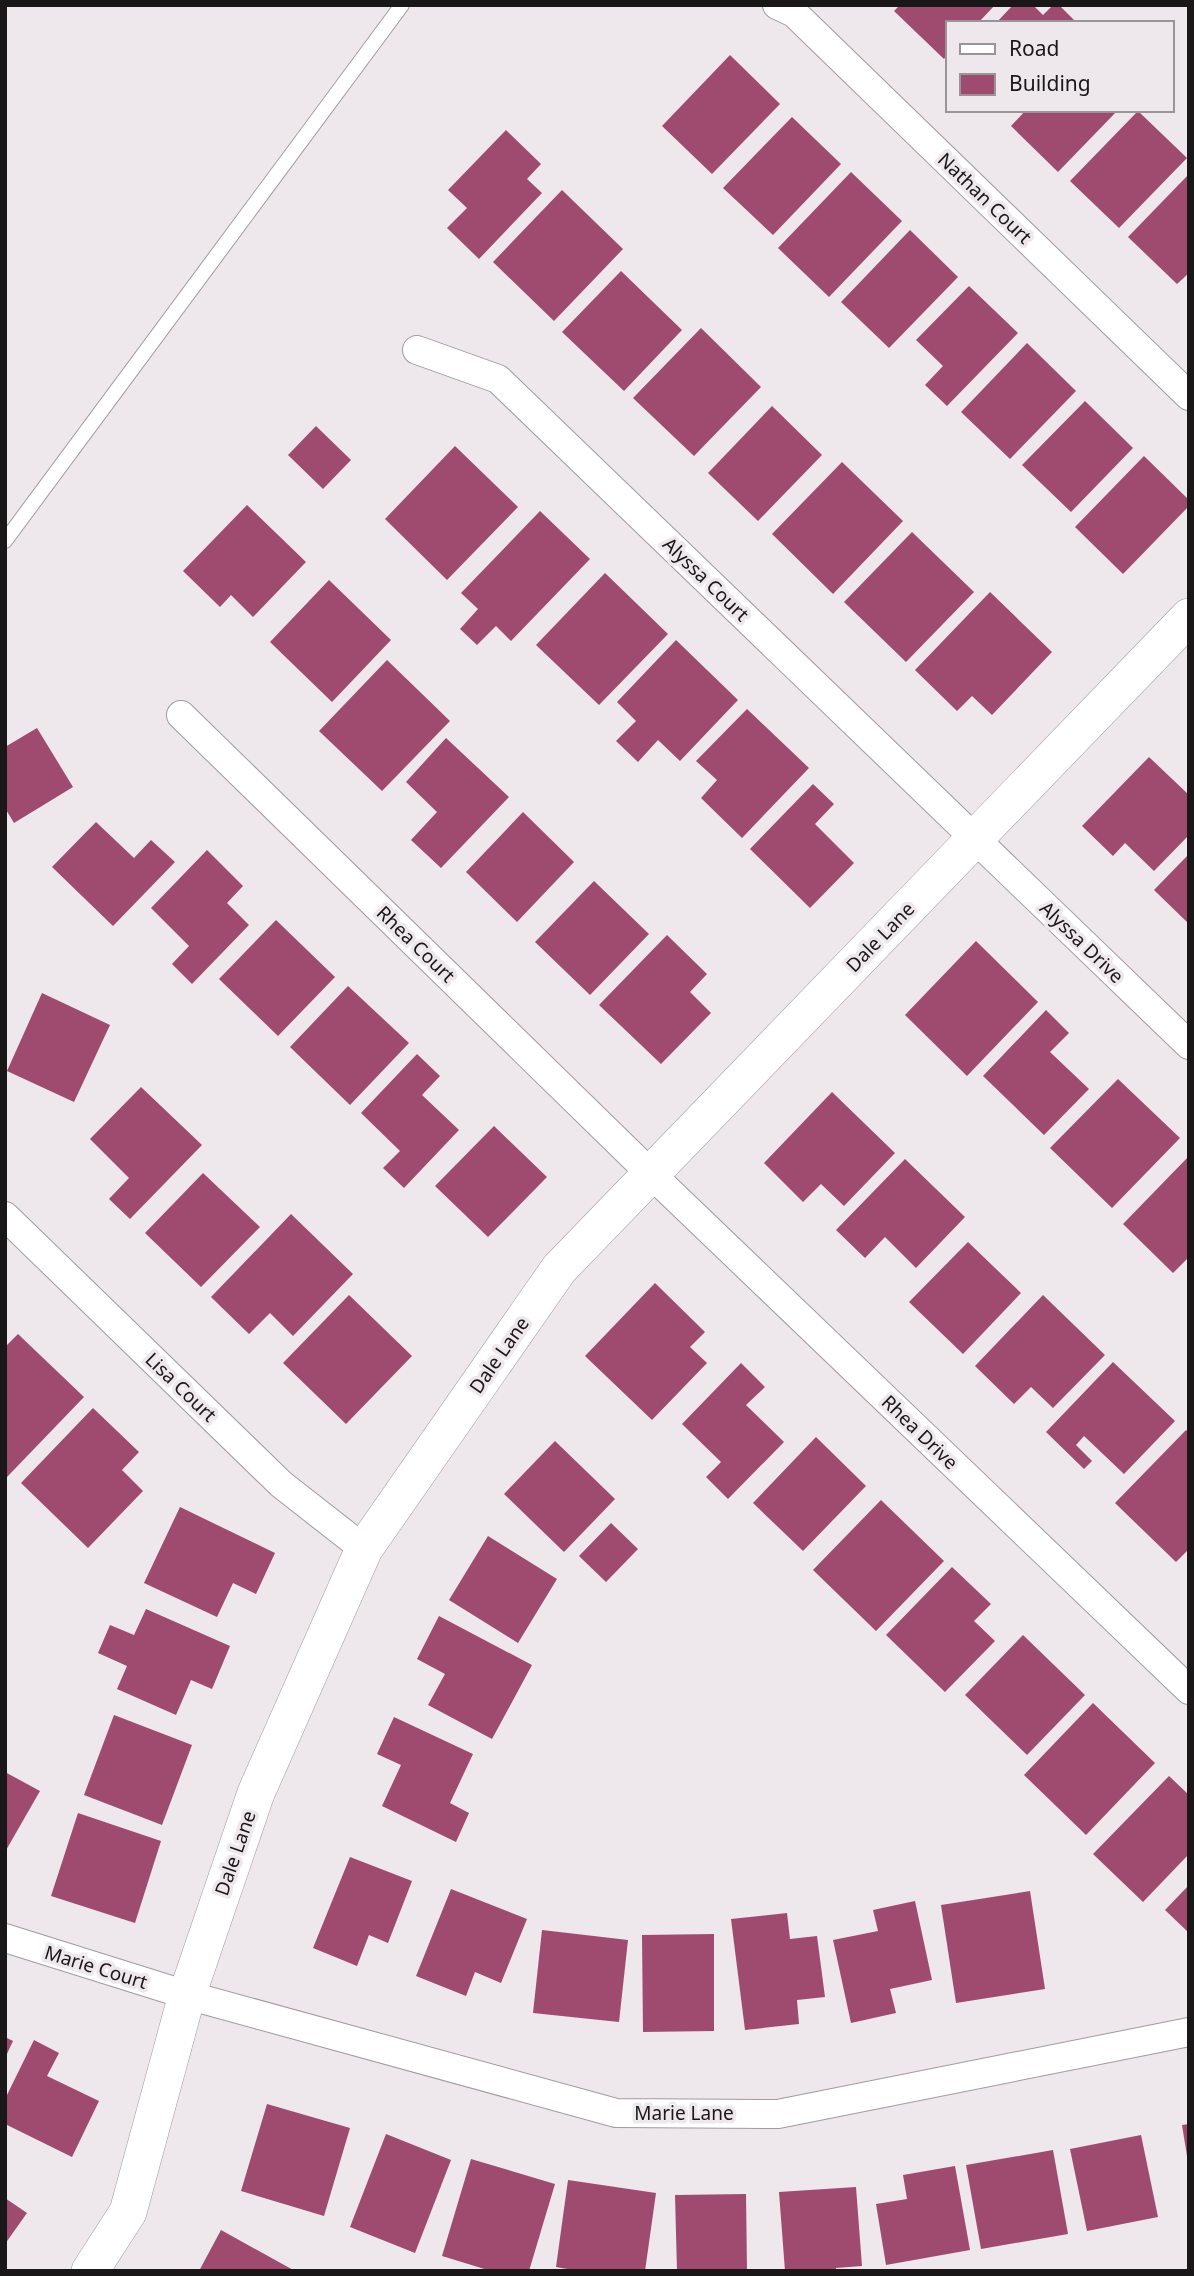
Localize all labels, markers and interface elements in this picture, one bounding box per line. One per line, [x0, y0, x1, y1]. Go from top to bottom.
legend [946, 21, 1173, 112]
text: Road [1009, 34, 1059, 62]
text: Building [1009, 69, 1091, 97]
street label: Nathan Court [932, 147, 1038, 249]
street label: Alyssa Court [657, 531, 755, 627]
street label: Alyssa Drive [1034, 895, 1130, 989]
street label: Dale Lane [840, 896, 920, 978]
street label: Rhea Court [371, 900, 461, 988]
street label: Dale Lane [463, 1311, 535, 1399]
street label: Lisa Court [140, 1347, 222, 1428]
street label: Rhea Drive [876, 1389, 964, 1475]
street label: Dale Lane [208, 1807, 262, 1899]
street label: Marie Court [41, 1939, 151, 1995]
street label: Marie Lane [634, 2100, 734, 2126]

